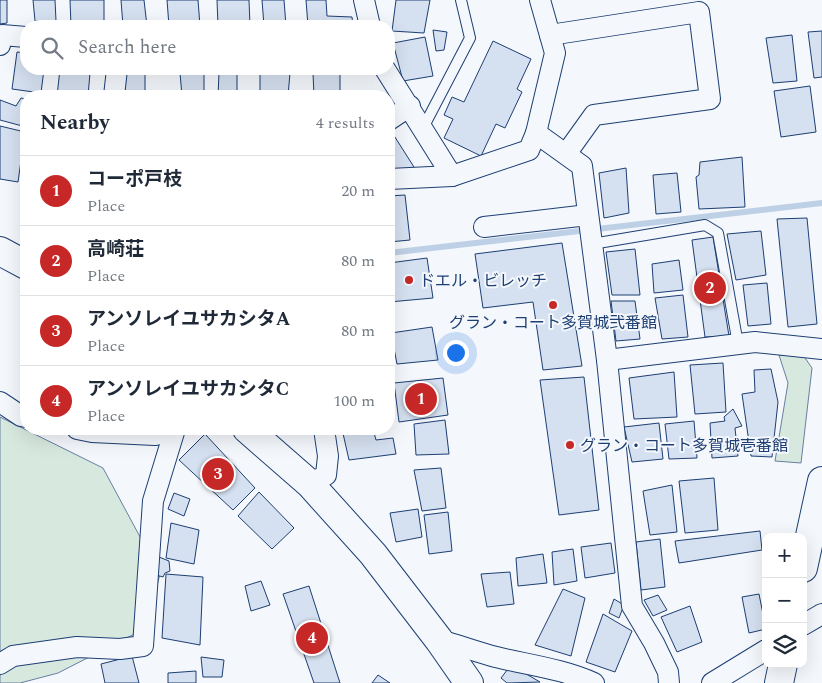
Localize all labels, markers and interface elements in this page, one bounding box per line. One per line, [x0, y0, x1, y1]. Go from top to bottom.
search box [20, 20, 395, 75]
text: Search here [78, 33, 177, 62]
icon: search [38, 34, 66, 62]
text: Nearby [40, 107, 110, 139]
text: 4 results [316, 111, 375, 135]
text: コーポ戸枝 [87, 165, 182, 194]
text: 1 [52, 179, 60, 203]
text: 20 m [341, 179, 375, 203]
text: Place [87, 194, 125, 218]
text: 高崎荘 [87, 235, 144, 264]
text: 2 [52, 249, 60, 273]
text: 80 m [341, 249, 375, 273]
text: Place [87, 264, 125, 288]
place label: ドエル・ビレッチ [419, 269, 547, 293]
pin: 2 [694, 269, 726, 307]
marker: ドエル・ビレッチ [403, 274, 415, 286]
marker: グラン・コート多賀城弐番館 [547, 299, 559, 311]
text: アンソレイユサカシタA [87, 305, 291, 334]
place label: グラン・コート多賀城弐番館 [449, 311, 657, 335]
text: 3 [52, 319, 60, 343]
text: 80 m [341, 319, 375, 343]
text: Place [87, 334, 125, 358]
your location [443, 340, 469, 366]
text: アンソレイユサカシタC [87, 375, 289, 404]
pin: 1 [405, 380, 437, 418]
text: 4 [52, 389, 60, 413]
text: 100 m [333, 389, 375, 413]
text: Place [87, 404, 125, 428]
place label: グラン・コート多賀城壱番館 [580, 434, 788, 458]
marker: グラン・コート多賀城壱番館 [564, 439, 576, 451]
pin: 3 [202, 455, 234, 493]
map controls [762, 533, 807, 668]
button: + [762, 533, 807, 578]
button: − [762, 578, 807, 623]
pin: 4 [296, 619, 328, 657]
button: layers [762, 623, 807, 668]

